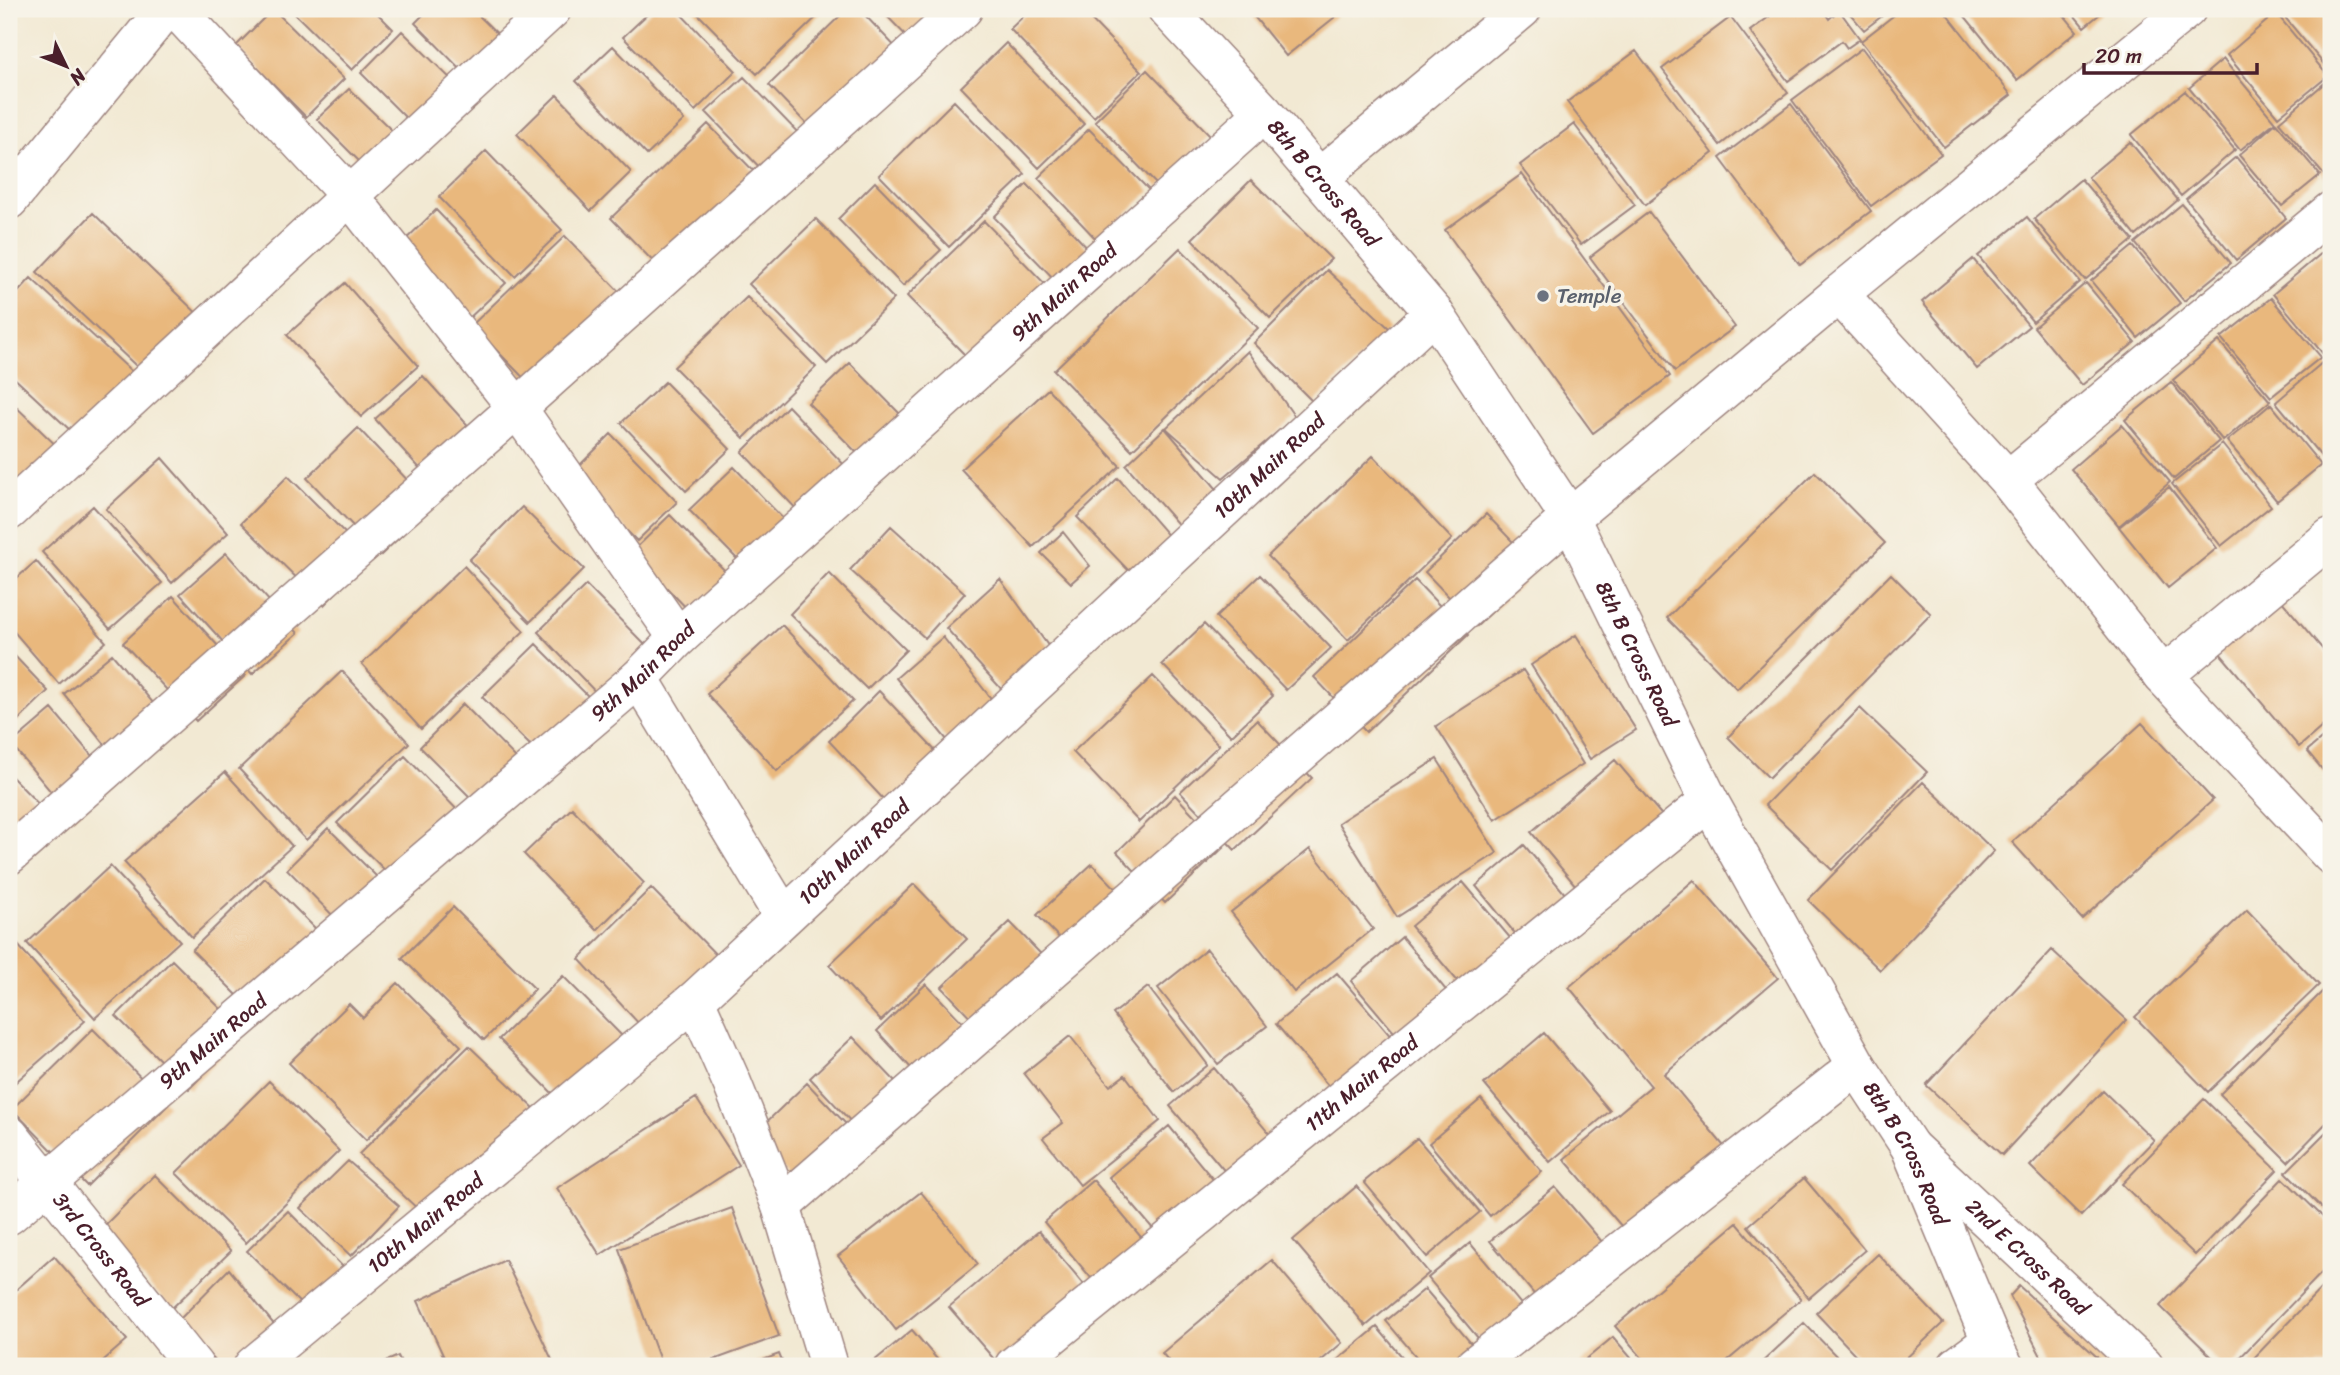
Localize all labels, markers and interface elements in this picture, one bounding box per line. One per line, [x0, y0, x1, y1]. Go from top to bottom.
north arrow [32, 32, 102, 102]
scale bar [2084, 32, 2258, 76]
text: 20 m [2095, 37, 2142, 75]
text: N [61, 60, 95, 94]
street label: 8th B Cross Road [1257, 110, 1391, 257]
street label: 9th Main Road [1002, 232, 1128, 351]
place label: Temple [1557, 277, 1622, 315]
marker: Temple [1535, 288, 1551, 304]
street label: 10th Main Road [1204, 402, 1336, 529]
street label: 8th B Cross Road [1585, 574, 1690, 735]
street label: 9th Main Road [581, 610, 706, 731]
street label: 10th Main Road [789, 788, 921, 915]
street label: 9th Main Road [150, 982, 278, 1099]
street label: 11th Main Road [1296, 1024, 1429, 1142]
street label: 8th B Cross Road [1853, 1073, 1960, 1233]
street label: 10th Main Road [358, 1162, 494, 1283]
street label: 3rd Cross Road [43, 1184, 160, 1317]
street label: 2nd E Cross Road [1956, 1189, 2100, 1327]

